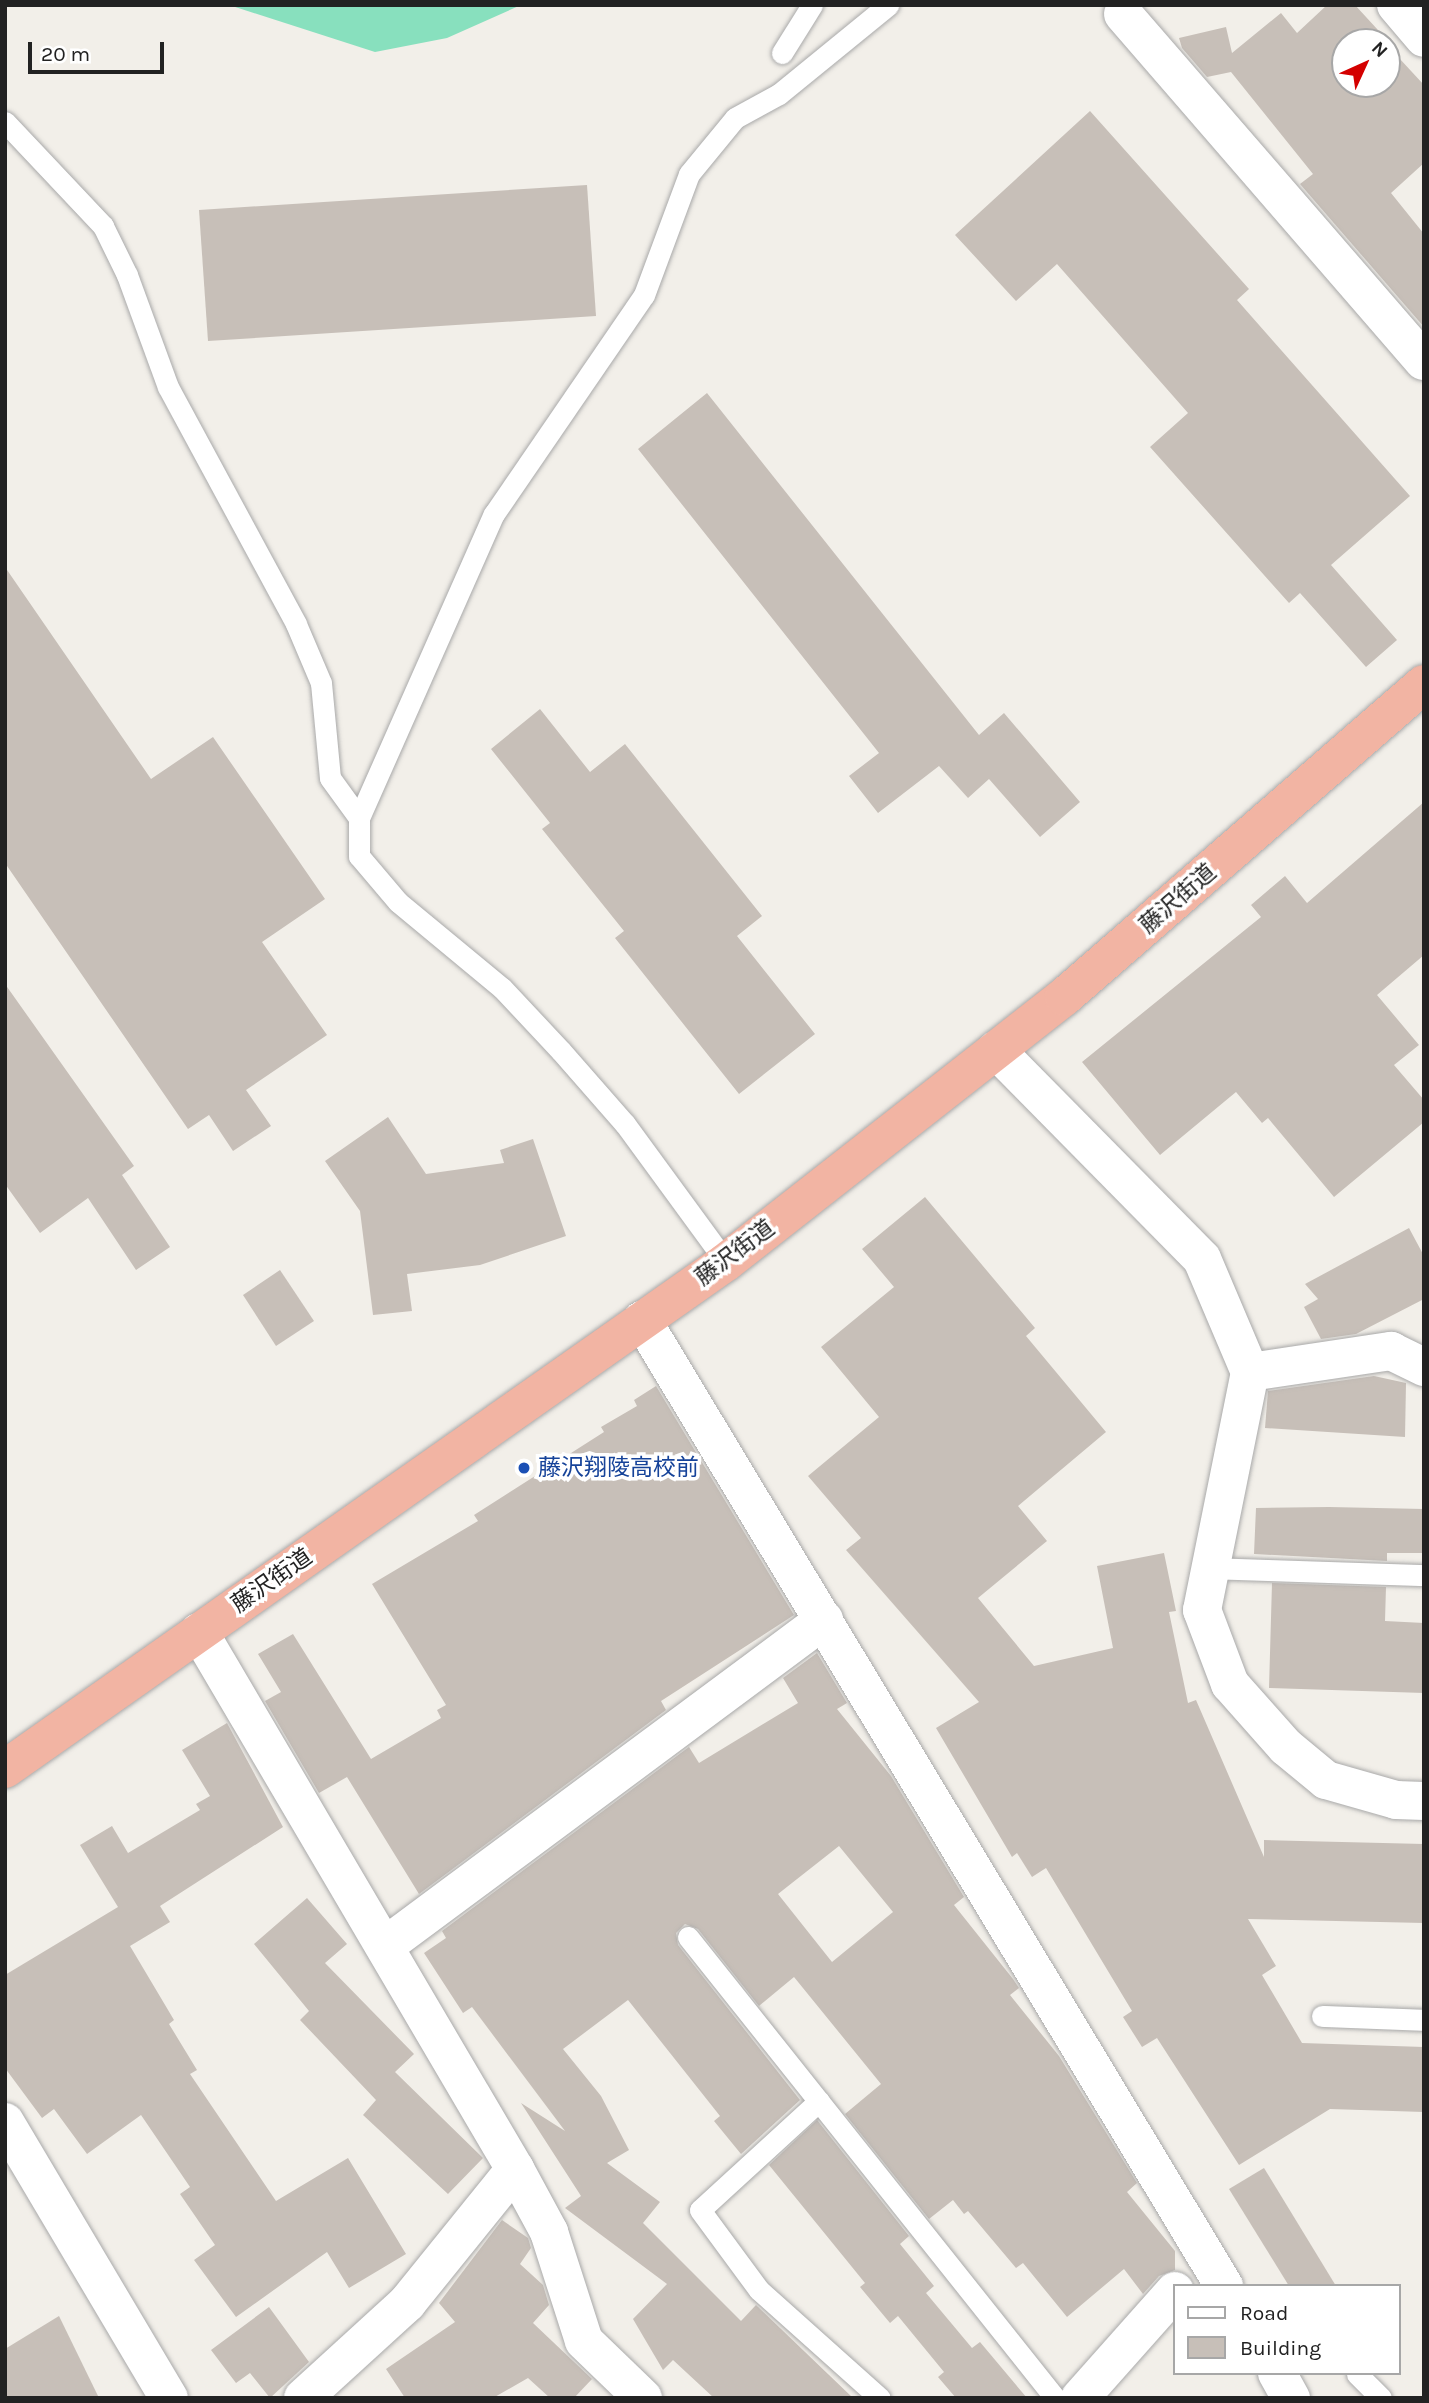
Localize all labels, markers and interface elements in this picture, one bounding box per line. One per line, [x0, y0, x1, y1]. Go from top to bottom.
scale bar [32, 28, 168, 72]
north arrow [1331, 28, 1401, 98]
text: N [1367, 37, 1392, 62]
text: 20 m [41, 42, 90, 66]
street label: 藤沢街道 [1134, 858, 1222, 940]
street label: 藤沢街道 [690, 1214, 780, 1292]
place label: 藤沢翔陵高校前 [538, 1454, 699, 1482]
marker: 藤沢翔陵高校前 [516, 1460, 532, 1476]
street label: 藤沢街道 [226, 1543, 318, 1619]
legend [1174, 2284, 1401, 2375]
text: Road [1240, 2301, 1288, 2325]
text: Building [1240, 2336, 1321, 2360]

